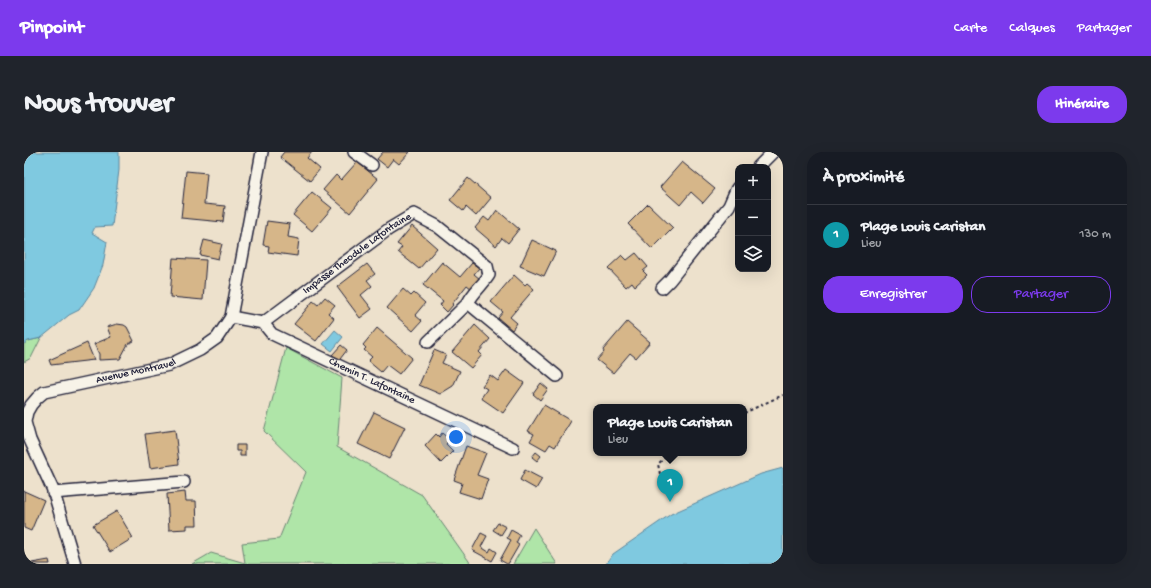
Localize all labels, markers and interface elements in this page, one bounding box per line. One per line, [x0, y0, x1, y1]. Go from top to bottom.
text: Pinpoint [20, 17, 84, 40]
text: Carte [954, 20, 987, 37]
text: Calques [1009, 20, 1055, 37]
text: Partager [1077, 20, 1131, 37]
button: Itinéraire [1037, 86, 1127, 123]
text: Nous trouver [24, 88, 173, 121]
map controls [735, 164, 771, 272]
button: + [735, 164, 771, 200]
text: À proximité [823, 168, 904, 188]
button: − [735, 200, 771, 236]
street label: Impasse Theodule Lafontaine [301, 211, 414, 297]
text: Plage Louis Caristan [861, 218, 986, 236]
text: 1 [833, 227, 839, 242]
text: 130 m [1079, 227, 1111, 242]
button: layers [735, 236, 771, 272]
text: Lieu [861, 236, 881, 251]
button: Enregistrer [823, 276, 963, 313]
button: Partager [971, 276, 1111, 313]
street label: Avenue Montravel [95, 356, 179, 387]
street label: Chemin T. Lafontaine [326, 356, 417, 407]
popup [593, 404, 747, 456]
text: Plage Louis Caristan [608, 414, 732, 432]
your location [446, 427, 466, 447]
text: Lieu [608, 432, 628, 447]
pin: 1 [657, 469, 683, 502]

